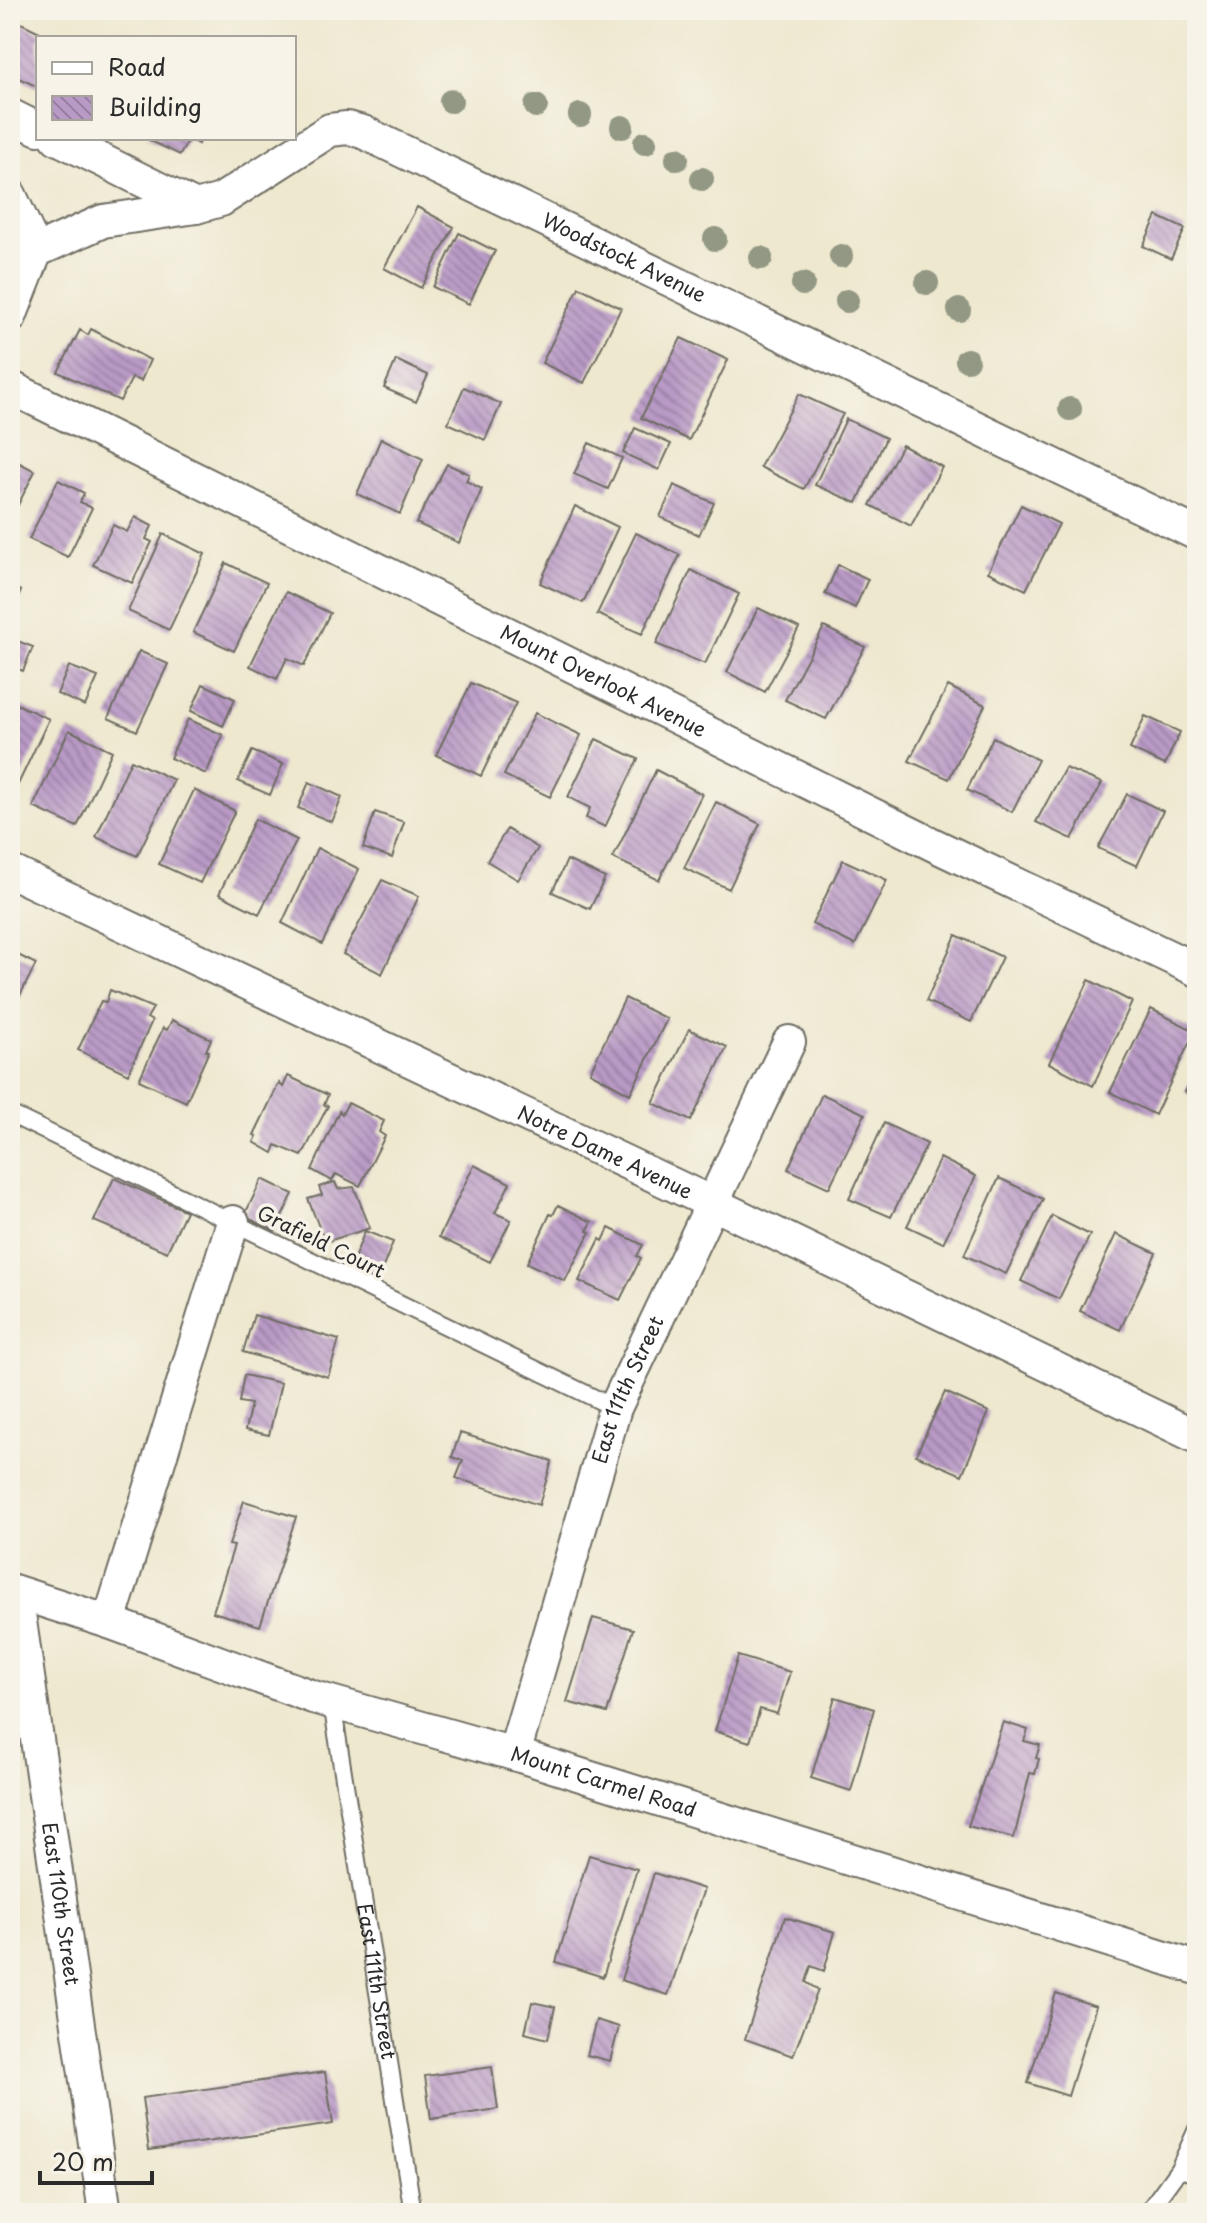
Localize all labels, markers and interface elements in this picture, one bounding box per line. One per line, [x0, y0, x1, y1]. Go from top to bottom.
legend [36, 36, 296, 140]
text: Road [108, 48, 166, 84]
text: Building [108, 88, 202, 124]
street label: Woodstock Avenue [538, 205, 711, 309]
street label: Mount Overlook Avenue [495, 616, 712, 744]
street label: Notre Dame Avenue [513, 1097, 698, 1206]
street label: Grafield Court [252, 1197, 391, 1285]
street label: East 111th Street [584, 1311, 671, 1467]
street label: Mount Carmel Road [507, 1738, 700, 1824]
street label: East 110th Street [35, 1820, 88, 1987]
street label: East 111th Street [350, 1901, 404, 2061]
scale bar [40, 2135, 152, 2185]
text: 20 m [52, 2143, 114, 2179]

